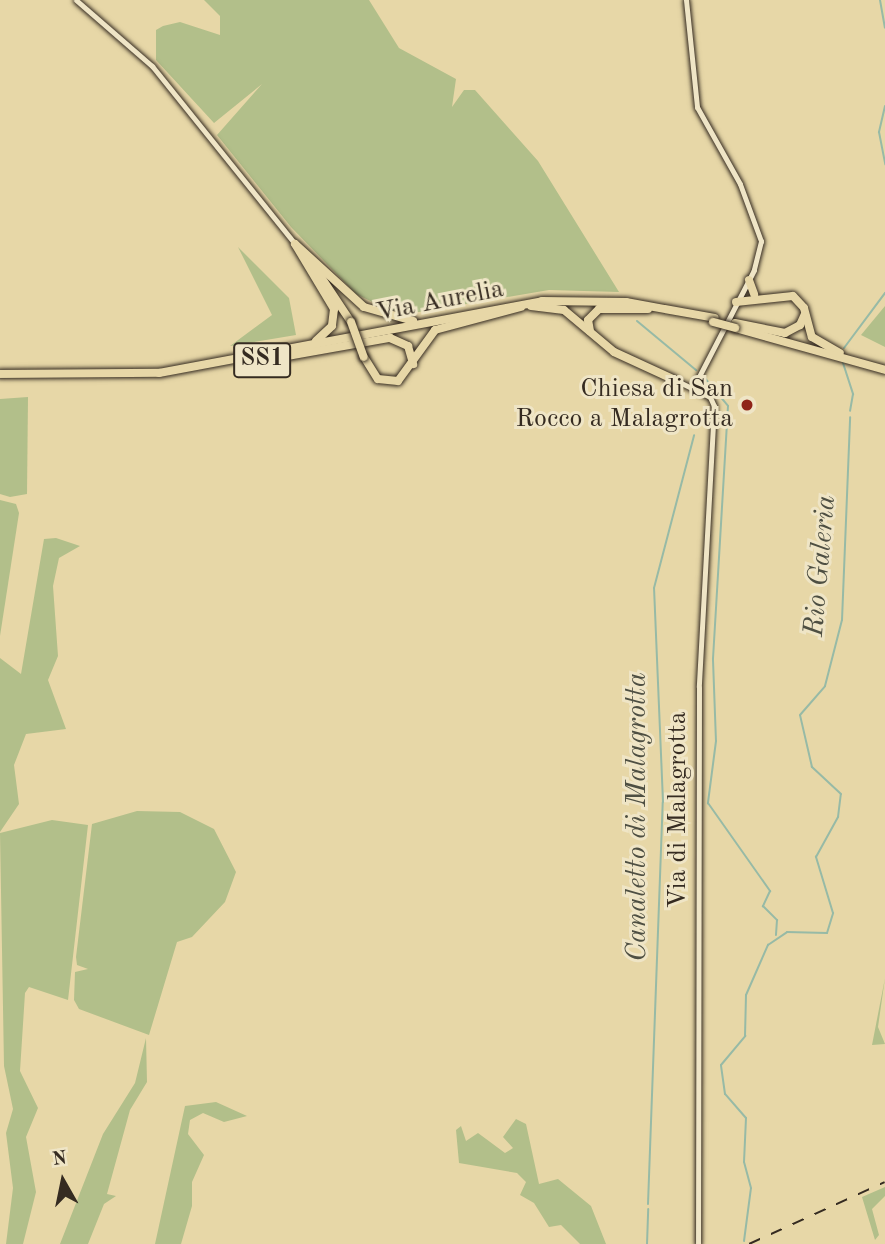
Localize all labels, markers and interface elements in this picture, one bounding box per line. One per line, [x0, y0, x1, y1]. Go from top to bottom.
street label: Via Aurelia [374, 274, 506, 330]
road number: SS1 [232, 340, 292, 380]
place label: Chiesa di San Rocco a Malagrotta [515, 374, 733, 436]
marker: Chiesa di San Rocco a Malagrotta [739, 397, 755, 413]
water label: Rio Galeria [798, 494, 844, 638]
water label: Canaletto di Malagrotta [621, 672, 655, 962]
street label: Via di Malagrotta [663, 711, 695, 909]
north arrow [28, 1146, 98, 1216]
text: N [51, 1149, 68, 1170]

